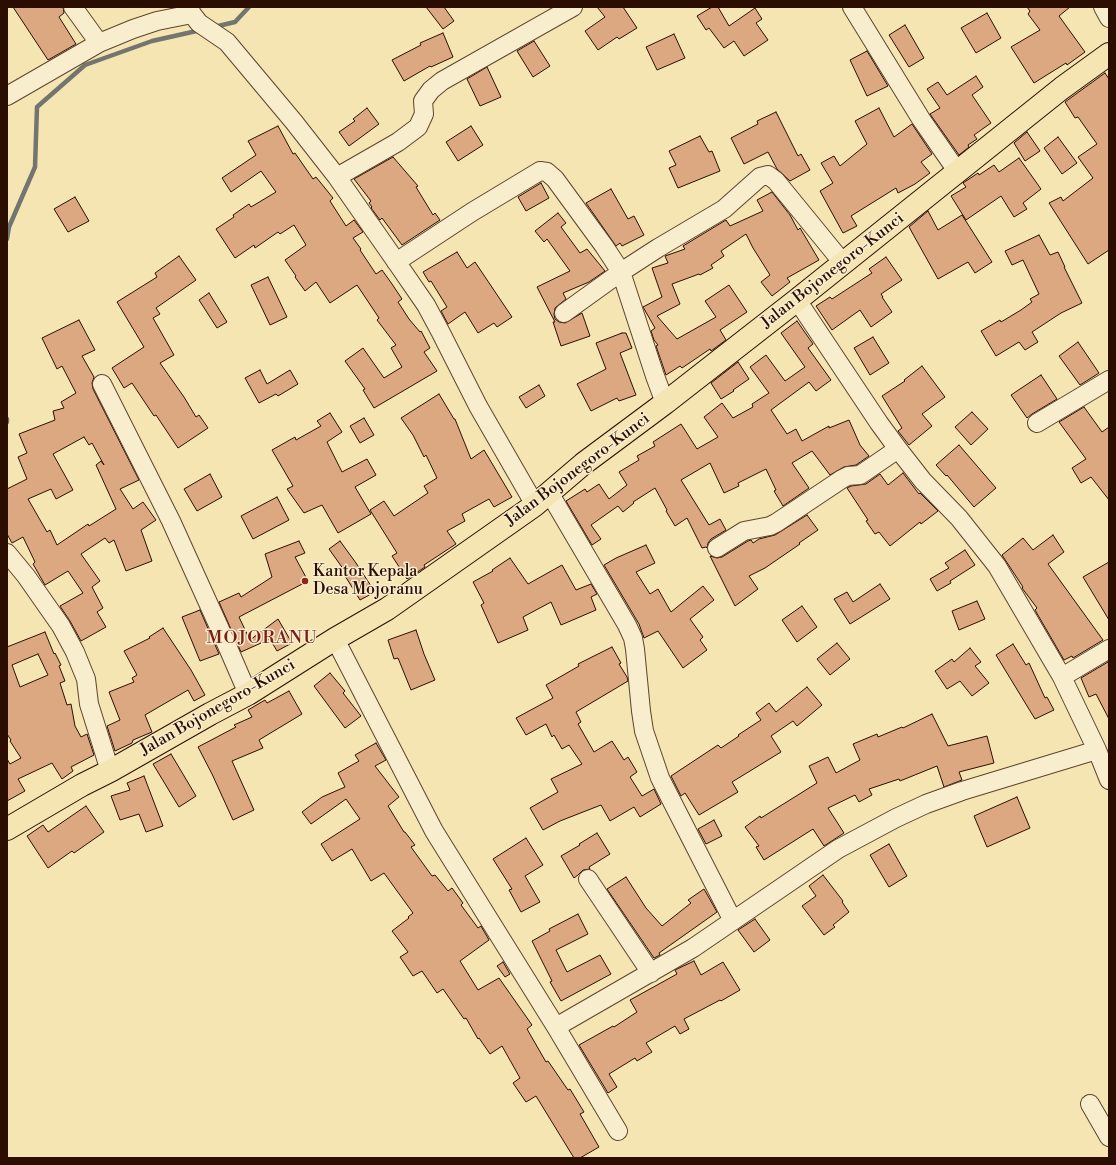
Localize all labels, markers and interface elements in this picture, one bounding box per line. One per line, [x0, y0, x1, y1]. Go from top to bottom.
street label: Jalan Bojonegoro-Kunci [758, 209, 908, 333]
street label: Jalan Bojonegoro-Kunci [502, 409, 654, 531]
place label: Kantor Kepala Desa Mojoranu [313, 562, 423, 600]
marker: Kantor Kepala Desa Mojoranu [300, 576, 310, 586]
district label: MOJORANU [207, 628, 317, 650]
street label: Jalan Bojonegoro-Kunci [137, 656, 299, 760]

